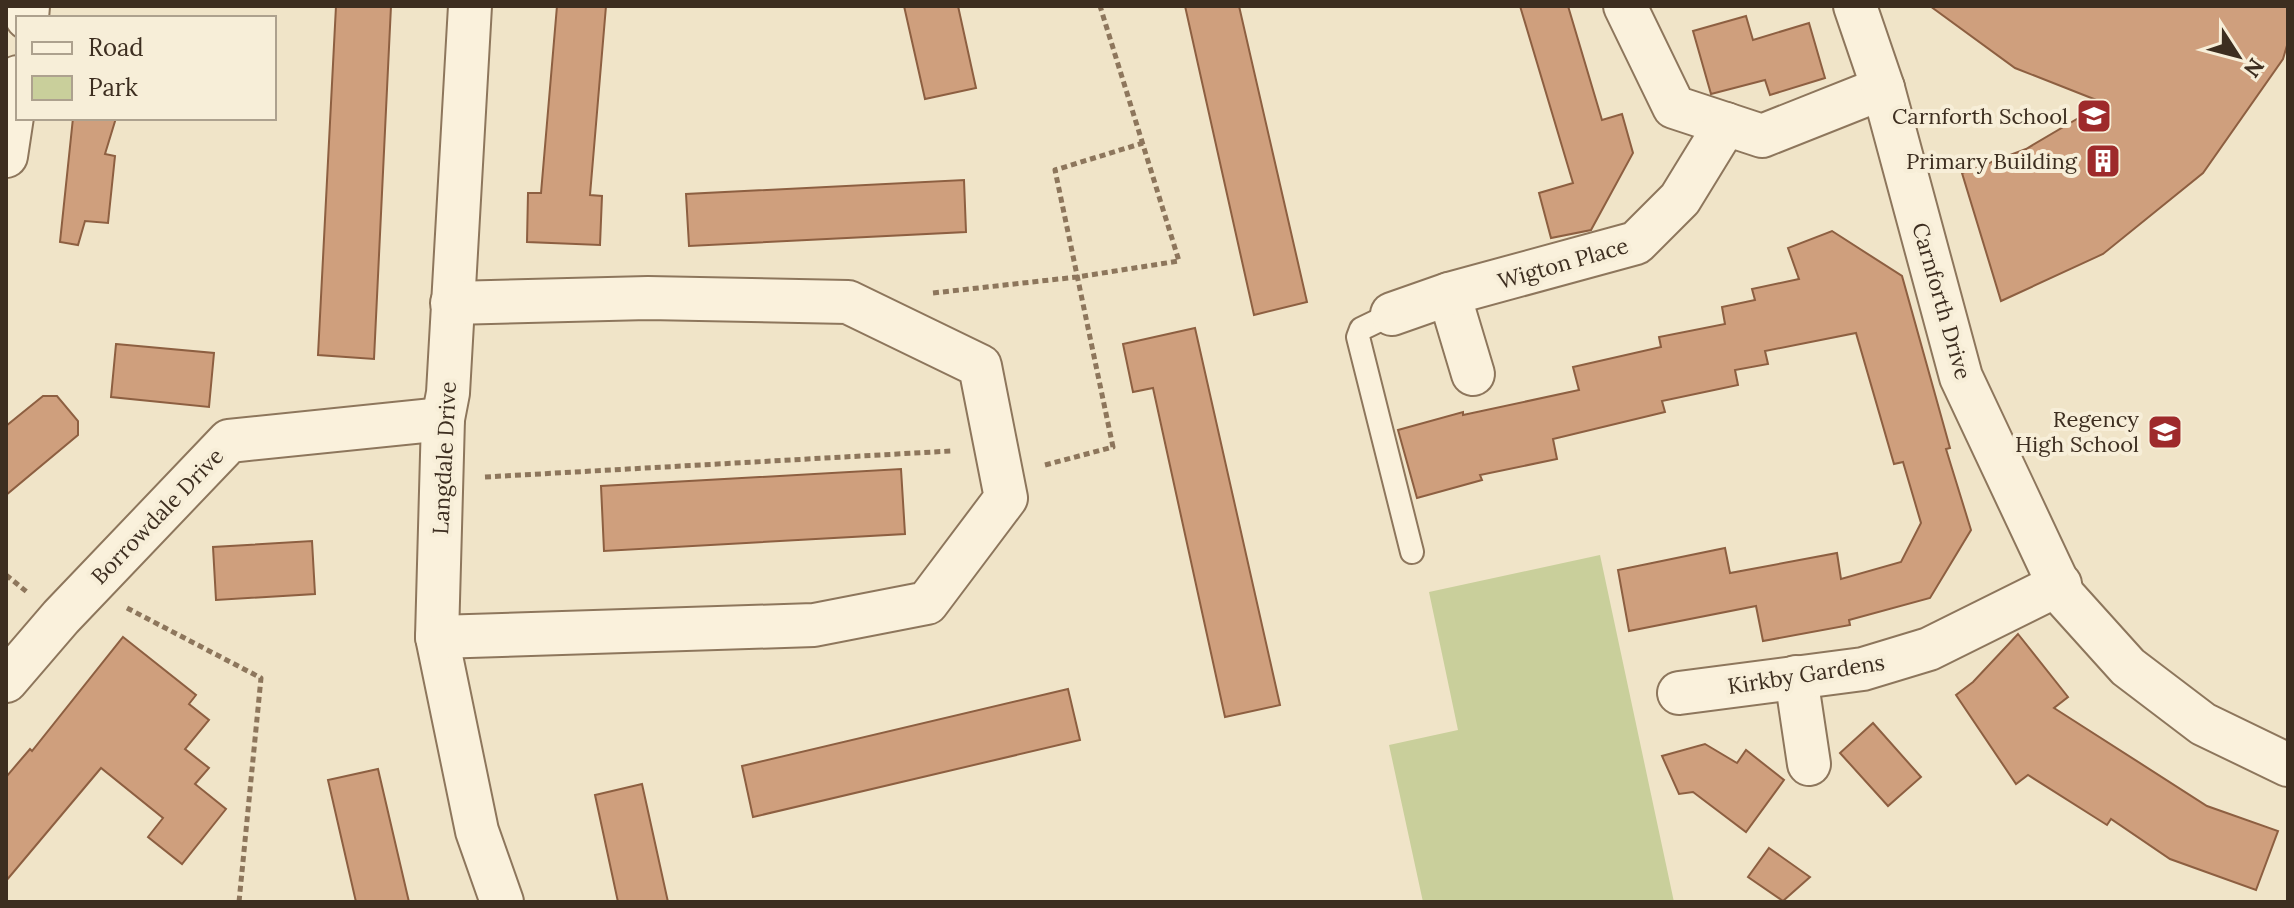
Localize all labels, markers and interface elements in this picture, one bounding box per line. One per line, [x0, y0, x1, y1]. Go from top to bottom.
legend [16, 16, 276, 120]
north arrow [2198, 16, 2278, 96]
text: Road [88, 32, 144, 63]
text: N [2238, 53, 2271, 83]
text: Park [88, 72, 138, 103]
school or university icon: Carnforth School [2075, 97, 2113, 135]
place label: Carnforth School [1892, 102, 2068, 130]
building icon: Primary Building [2084, 142, 2122, 180]
place label: Primary Building [1906, 147, 2078, 175]
street label: Carnforth Drive [1906, 219, 1978, 383]
street label: Wigton Place [1495, 231, 1632, 295]
street label: Langdale Drive [426, 381, 462, 535]
place label: Regency High School [2015, 405, 2139, 458]
school or university icon: Regency High School [2146, 413, 2184, 451]
street label: Borrowdale Drive [85, 442, 229, 590]
street label: Kirkby Gardens [1725, 648, 1887, 700]

